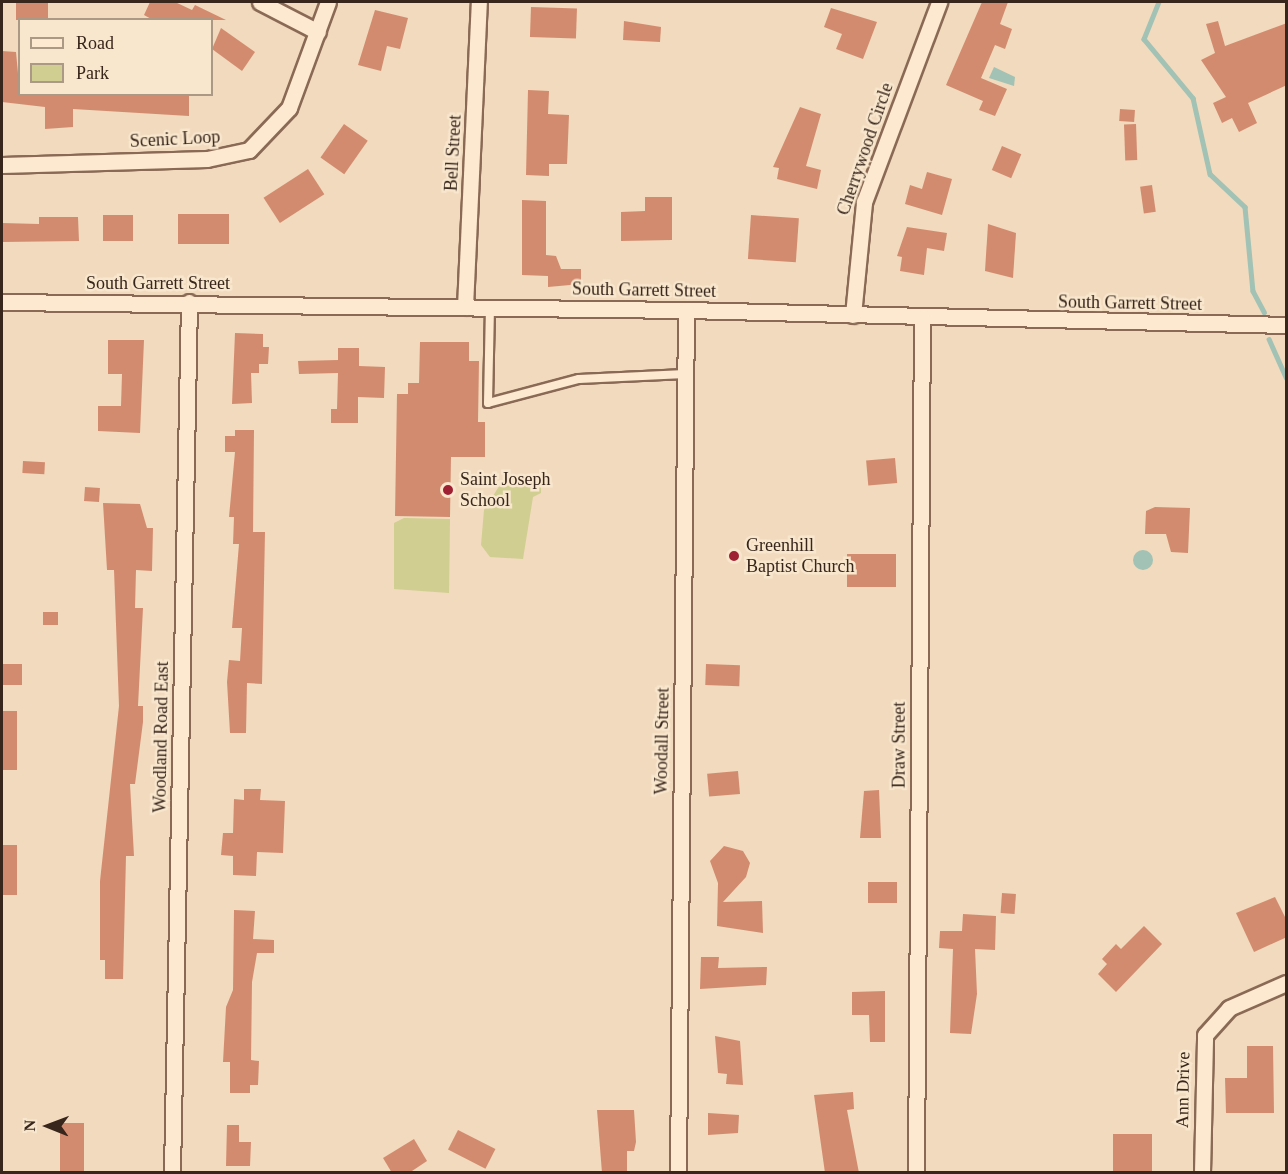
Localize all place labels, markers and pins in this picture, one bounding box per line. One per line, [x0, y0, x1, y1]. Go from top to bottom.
place label: Saint Joseph School [460, 469, 551, 512]
marker: Saint Joseph School [441, 483, 455, 497]
place label: Greenhill Baptist Church [746, 535, 854, 578]
marker: Greenhill Baptist Church [727, 549, 741, 563]

